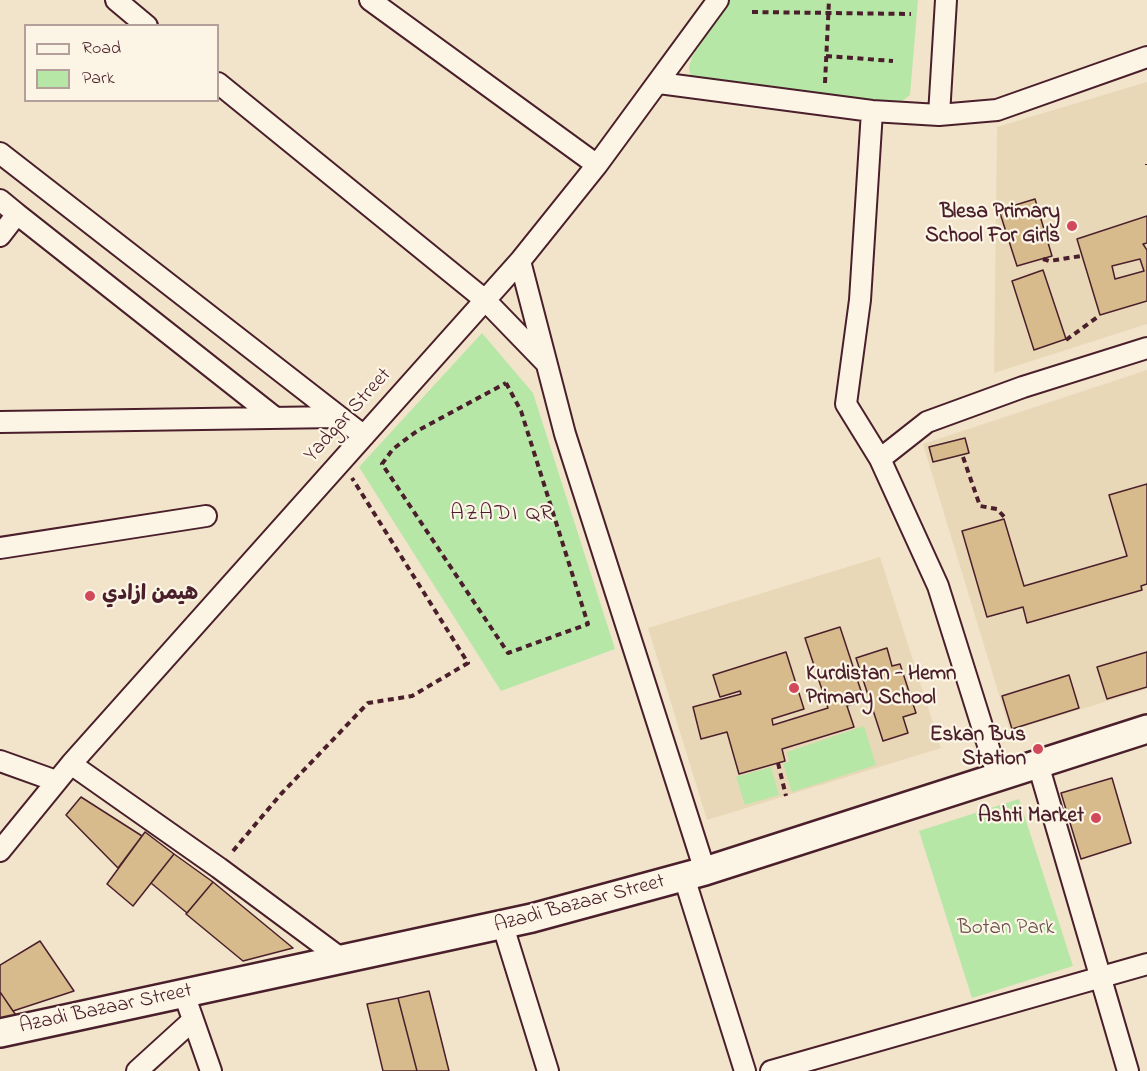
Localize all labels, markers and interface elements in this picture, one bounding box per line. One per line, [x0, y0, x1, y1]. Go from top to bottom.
legend [24, 24, 219, 102]
text: Road [82, 36, 121, 62]
text: Park [82, 66, 115, 92]
place label: Blesa Primary School For Girls [925, 201, 1060, 251]
marker: Blesa Primary School For Girls [1065, 219, 1079, 233]
street label: Yadgar Street [300, 364, 398, 468]
district label: AZADI QR [450, 502, 554, 528]
place label: هيمن ازادي [102, 583, 198, 609]
marker: هيمن ازادي [83, 589, 97, 603]
place label: Kurdistan - Hemn Primary School [806, 663, 956, 713]
marker: Kurdistan - Hemn Primary School [787, 681, 801, 695]
place label: Eskan Bus Station [930, 724, 1026, 774]
marker: Eskan Bus Station [1031, 742, 1045, 756]
place label: Ashti Market [978, 805, 1084, 831]
marker: Ashti Market [1089, 811, 1103, 825]
street label: Azadi Bazaar Street [492, 870, 668, 940]
park label: Botan Park [958, 917, 1054, 943]
street label: Azadi Bazaar Street [18, 979, 194, 1041]

